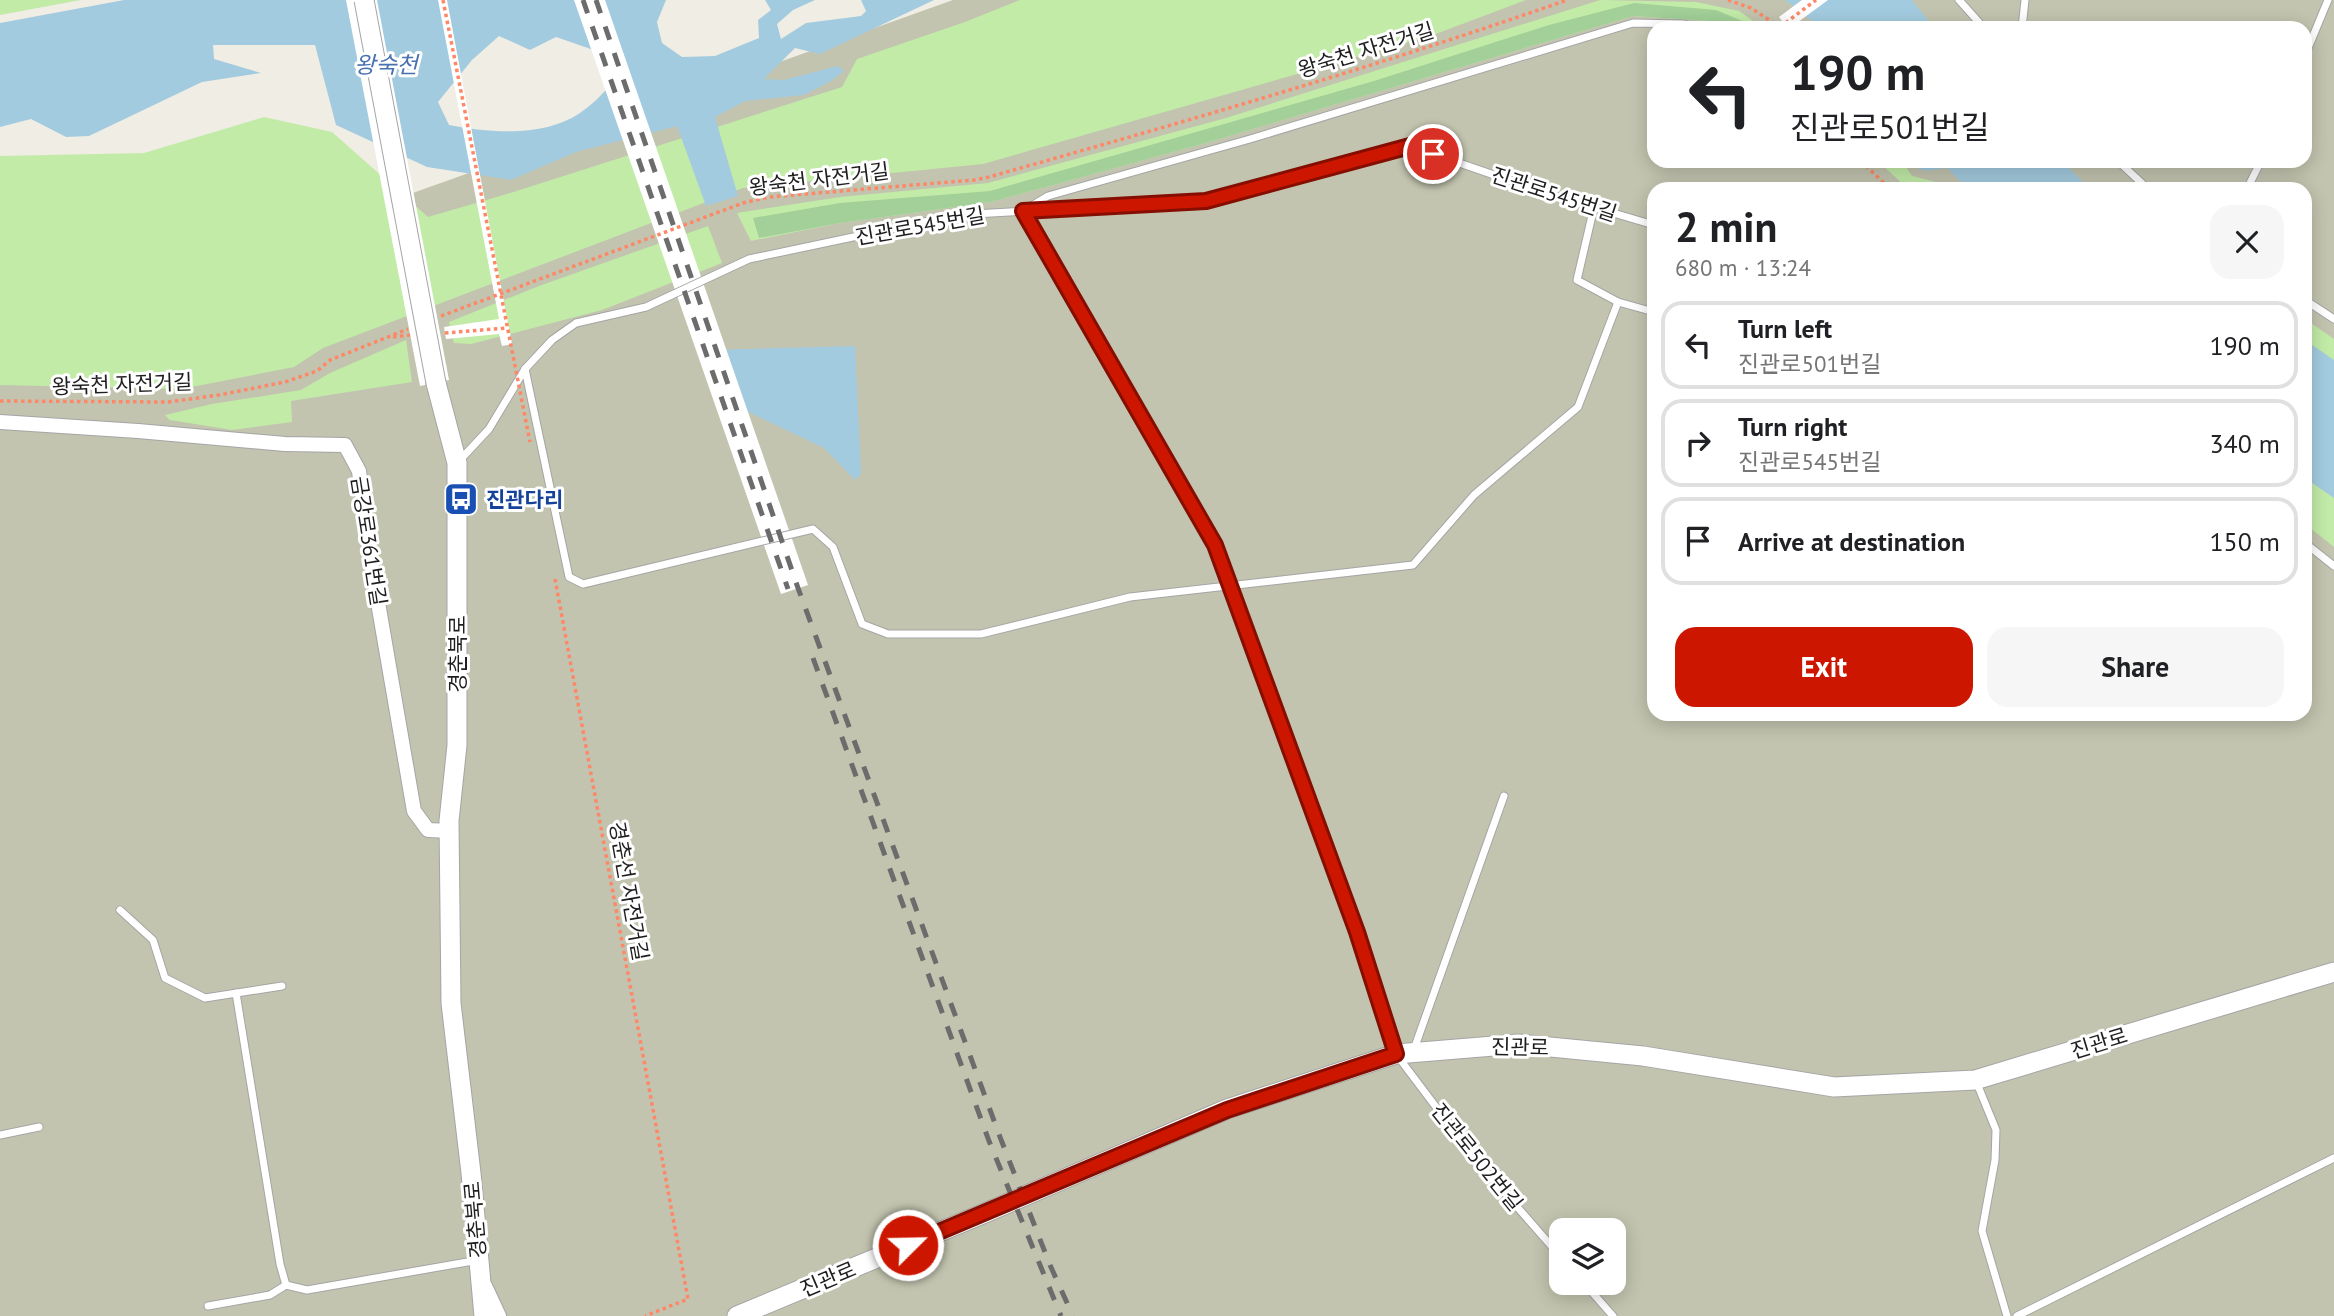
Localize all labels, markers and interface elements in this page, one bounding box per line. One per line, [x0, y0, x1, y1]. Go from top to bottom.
street label: 왕숙천 자전거길 [1295, 16, 1437, 84]
text: 190 m [1790, 40, 1925, 104]
icon: left [1675, 49, 1766, 140]
water label: 왕숙천 [354, 50, 421, 79]
text: 진관로501번길 [1790, 106, 1990, 148]
pin [1403, 124, 1463, 184]
icon: arrive [1414, 135, 1452, 173]
street label: 왕숙천 자전거길 [747, 157, 891, 201]
street label: 진관로545번길 [1488, 161, 1620, 227]
text: 2 min [1675, 199, 1777, 254]
street label: 진관로545번길 [853, 201, 987, 251]
button: close [2210, 205, 2284, 279]
text: 680 m · 13:24 [1675, 253, 1811, 282]
text: Turn left [1738, 312, 1832, 345]
icon: left [1679, 326, 1717, 364]
text: 190 m [2209, 329, 2280, 362]
text: 진관로501번길 [1738, 349, 1881, 378]
street label: 왕숙천 자전거길 [51, 368, 193, 400]
text: Turn right [1738, 410, 1847, 443]
icon: right [1679, 424, 1717, 462]
text: 340 m [2209, 427, 2280, 460]
text: 진관로545번길 [1738, 447, 1881, 476]
street label: 금강로361번길 [345, 474, 393, 608]
bus stop icon: 진관다리 [442, 480, 480, 518]
place label: 진관다리 [486, 486, 563, 513]
icon: arrive [1679, 522, 1717, 560]
text: Arrive at destination [1738, 525, 1965, 558]
text: 150 m [2209, 525, 2280, 558]
street label: 경춘북로 [444, 615, 471, 693]
button: Exit [1675, 627, 1973, 707]
button: Share [1987, 627, 2284, 707]
street label: 경춘선 자전거길 [603, 819, 655, 963]
street label: 진관로 [2067, 1022, 2131, 1064]
street label: 진관로 [1491, 1033, 1549, 1061]
street label: 진관로502번길 [1425, 1098, 1529, 1216]
street label: 경춘북로 [458, 1180, 492, 1260]
position arrow [871, 1208, 945, 1282]
map controls [1549, 1218, 1626, 1295]
button: layers [1549, 1218, 1626, 1295]
street label: 진관로 [796, 1255, 860, 1303]

